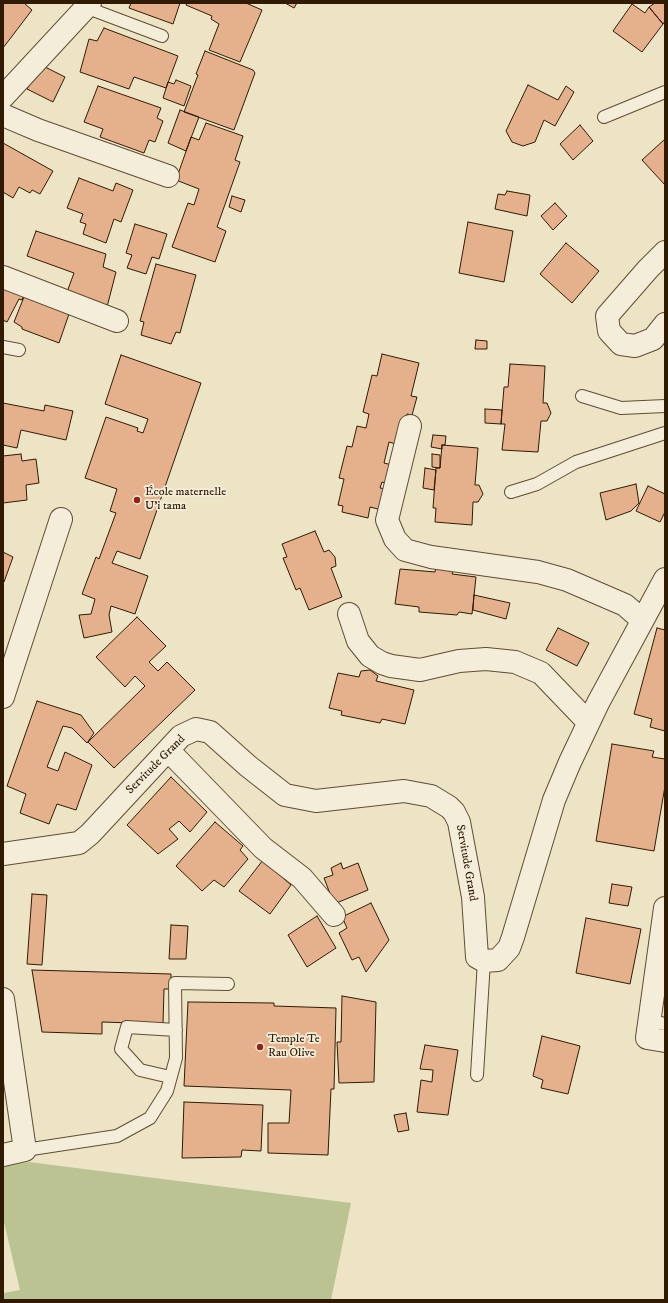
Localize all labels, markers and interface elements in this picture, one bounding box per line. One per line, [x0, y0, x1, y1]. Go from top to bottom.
place label: École maternelle U'i tama [145, 486, 226, 514]
marker: École maternelle U'i tama [132, 495, 142, 505]
street label: Servitude Grand [123, 732, 189, 798]
street label: Servitude Grand [452, 824, 480, 902]
place label: Temple Te Rau Olive [268, 1033, 320, 1061]
marker: Temple Te Rau Olive [255, 1042, 265, 1052]

